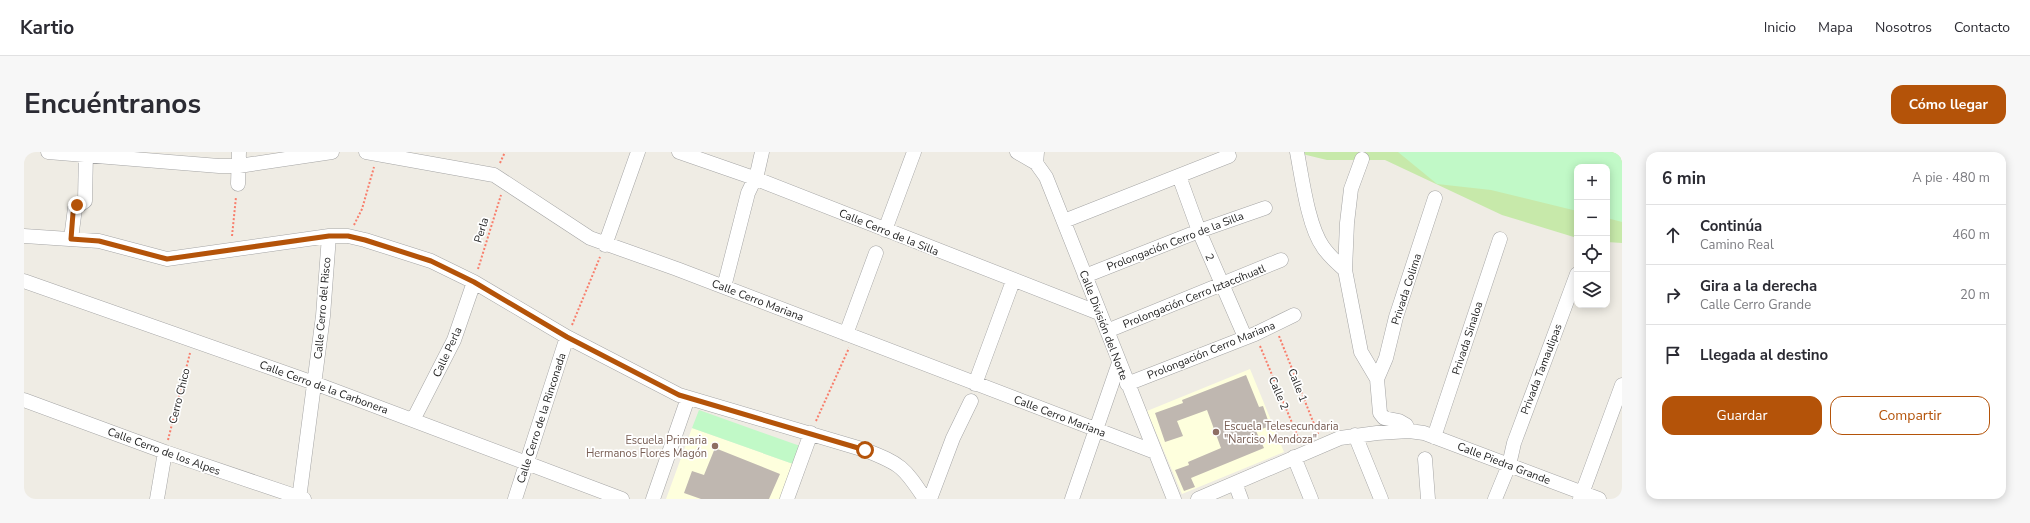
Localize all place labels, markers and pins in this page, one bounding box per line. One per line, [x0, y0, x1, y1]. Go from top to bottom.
place label: Escuela Telesecundaria "Narciso Mendoza" [1224, 419, 1339, 447]
marker: Escuela Telesecundaria "Narciso Mendoza" [1211, 427, 1221, 437]
place label: Escuela Primaria Hermanos Flores Magón [586, 433, 707, 461]
marker: Escuela Primaria Hermanos Flores Magón [710, 441, 720, 451]

